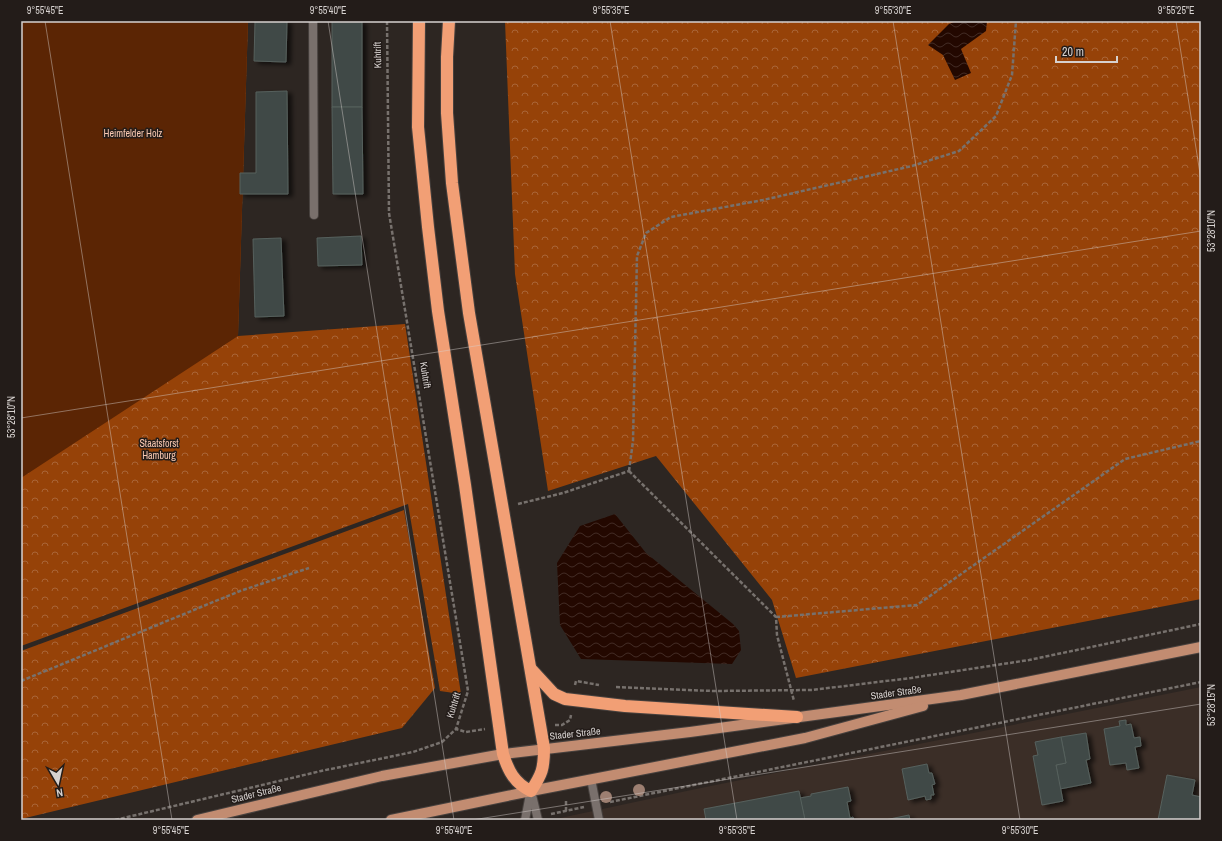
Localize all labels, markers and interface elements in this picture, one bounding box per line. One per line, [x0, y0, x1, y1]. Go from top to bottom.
text: 9°55'45"E [27, 4, 63, 17]
text: 9°55'40"E [310, 4, 346, 17]
text: 9°55'35"E [593, 4, 629, 17]
text: 9°55'30"E [875, 4, 911, 17]
text: 9°55'25"E [1158, 4, 1194, 17]
scale bar [1056, 38, 1117, 64]
street label: Kuhtrift [371, 41, 384, 68]
text: 20 m [1062, 44, 1084, 60]
park label: Heimfelder Holz [104, 127, 162, 140]
text: 53°28'10"N [1205, 210, 1218, 252]
street label: Kuhtrift [417, 361, 434, 390]
text: 53°28'10"N [5, 396, 18, 438]
park label: Staatsforst Hamburg [139, 437, 179, 462]
street label: Stader Straße [870, 682, 923, 702]
text: 53°28'15"N [1205, 684, 1218, 726]
street label: Kuhtrift [443, 690, 464, 720]
street label: Stader Straße [549, 724, 602, 743]
north arrow [38, 763, 78, 803]
street label: Stader Straße [230, 781, 283, 806]
text: N [55, 785, 64, 800]
text: 9°55'45"E [153, 824, 189, 837]
text: 9°55'40"E [436, 824, 472, 837]
text: 9°55'35"E [719, 824, 755, 837]
text: 9°55'30"E [1002, 824, 1038, 837]

